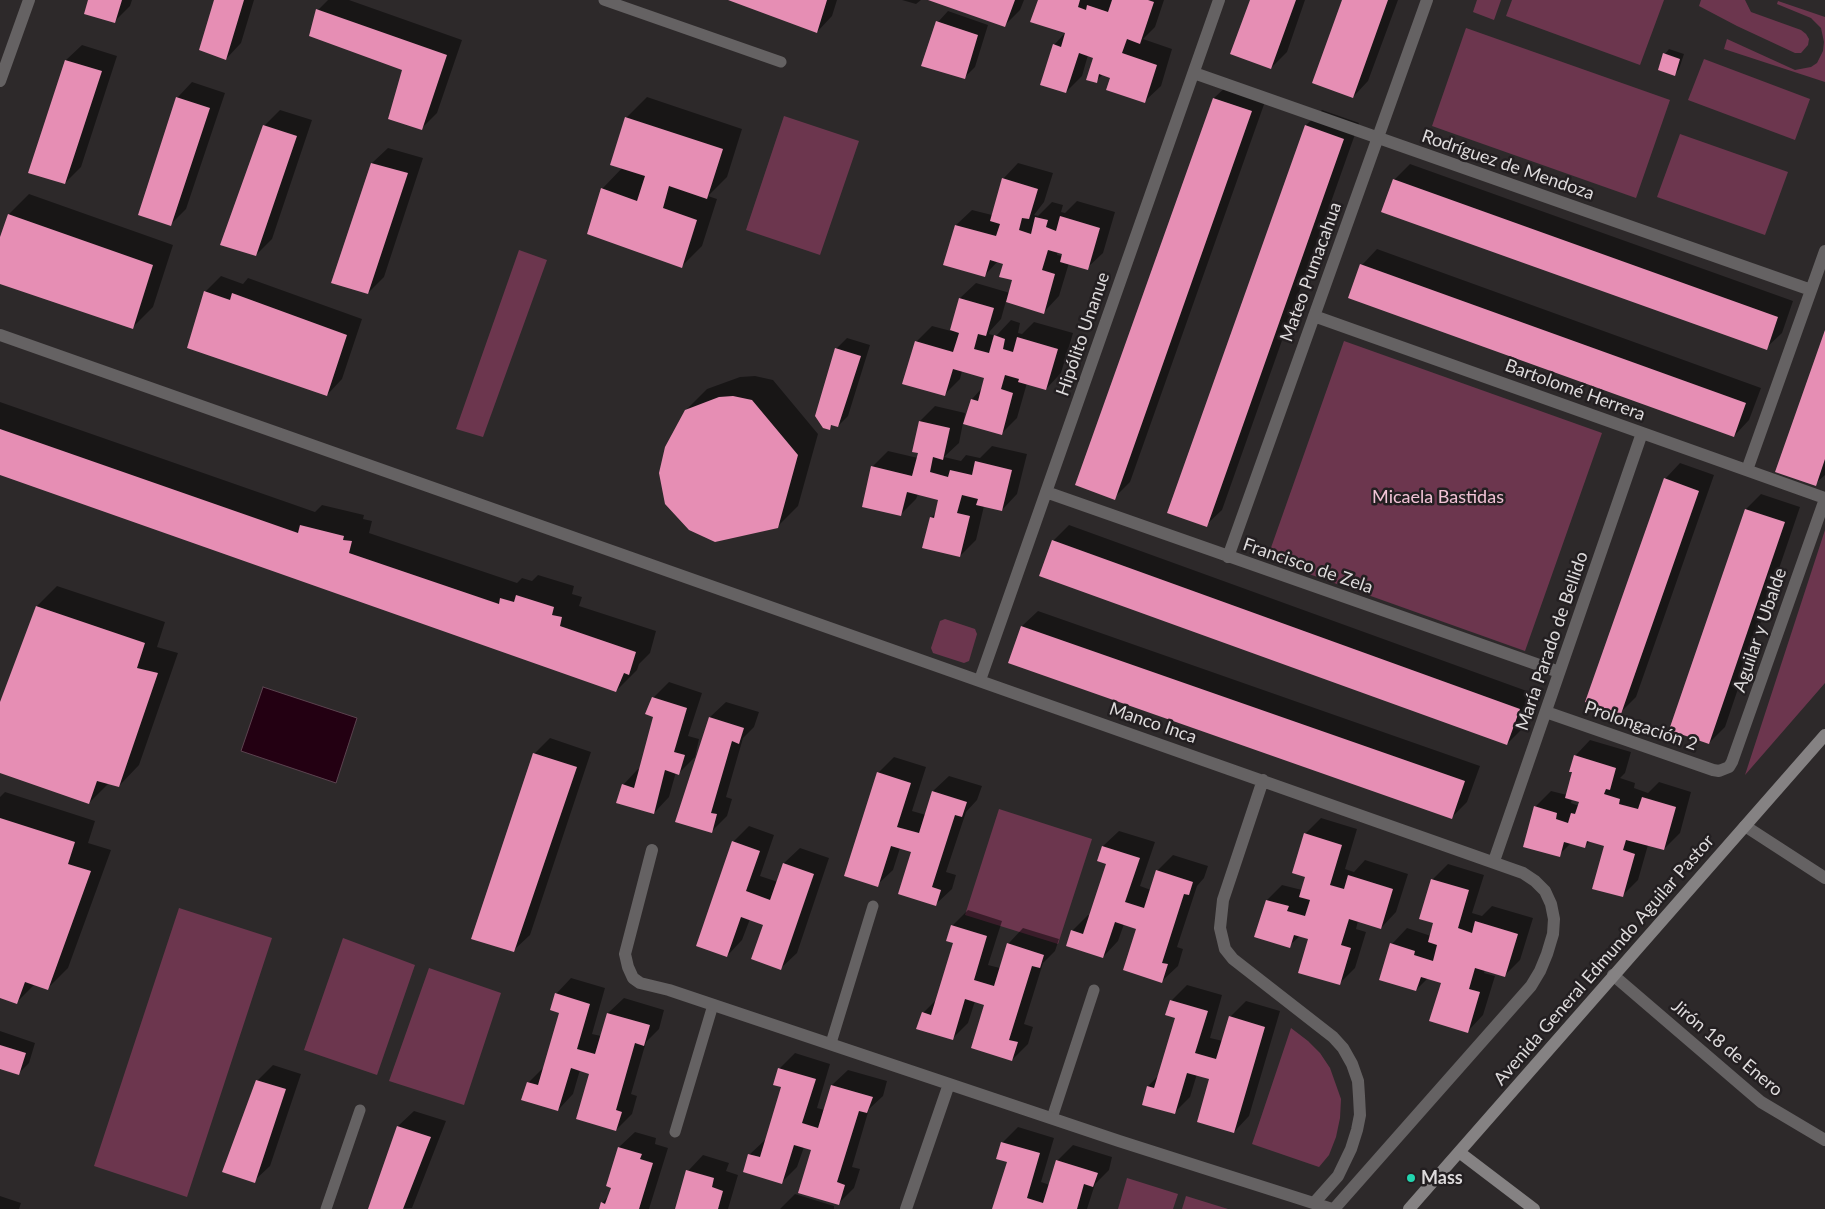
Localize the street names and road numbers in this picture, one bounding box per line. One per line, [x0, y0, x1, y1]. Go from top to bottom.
street label: Rodríguez de Mendoza [1419, 125, 1597, 205]
street label: Mateo Pumacahua [1276, 199, 1346, 345]
street label: Hipólito Unanue [1052, 269, 1114, 399]
street label: Bartolomé Herrera [1502, 355, 1648, 425]
street label: Francisco de Zela [1240, 534, 1376, 598]
street label: María Parado de Bellido [1511, 549, 1593, 733]
street label: Aguilar y Ubalde [1729, 565, 1791, 695]
street label: Prolongación 2 [1582, 697, 1700, 755]
street label: Manco Inca [1106, 698, 1200, 748]
street label: Avenida General Edmundo Aguilar Pastor [1489, 830, 1719, 1090]
street label: Jirón 18 de Enero [1667, 995, 1787, 1101]

